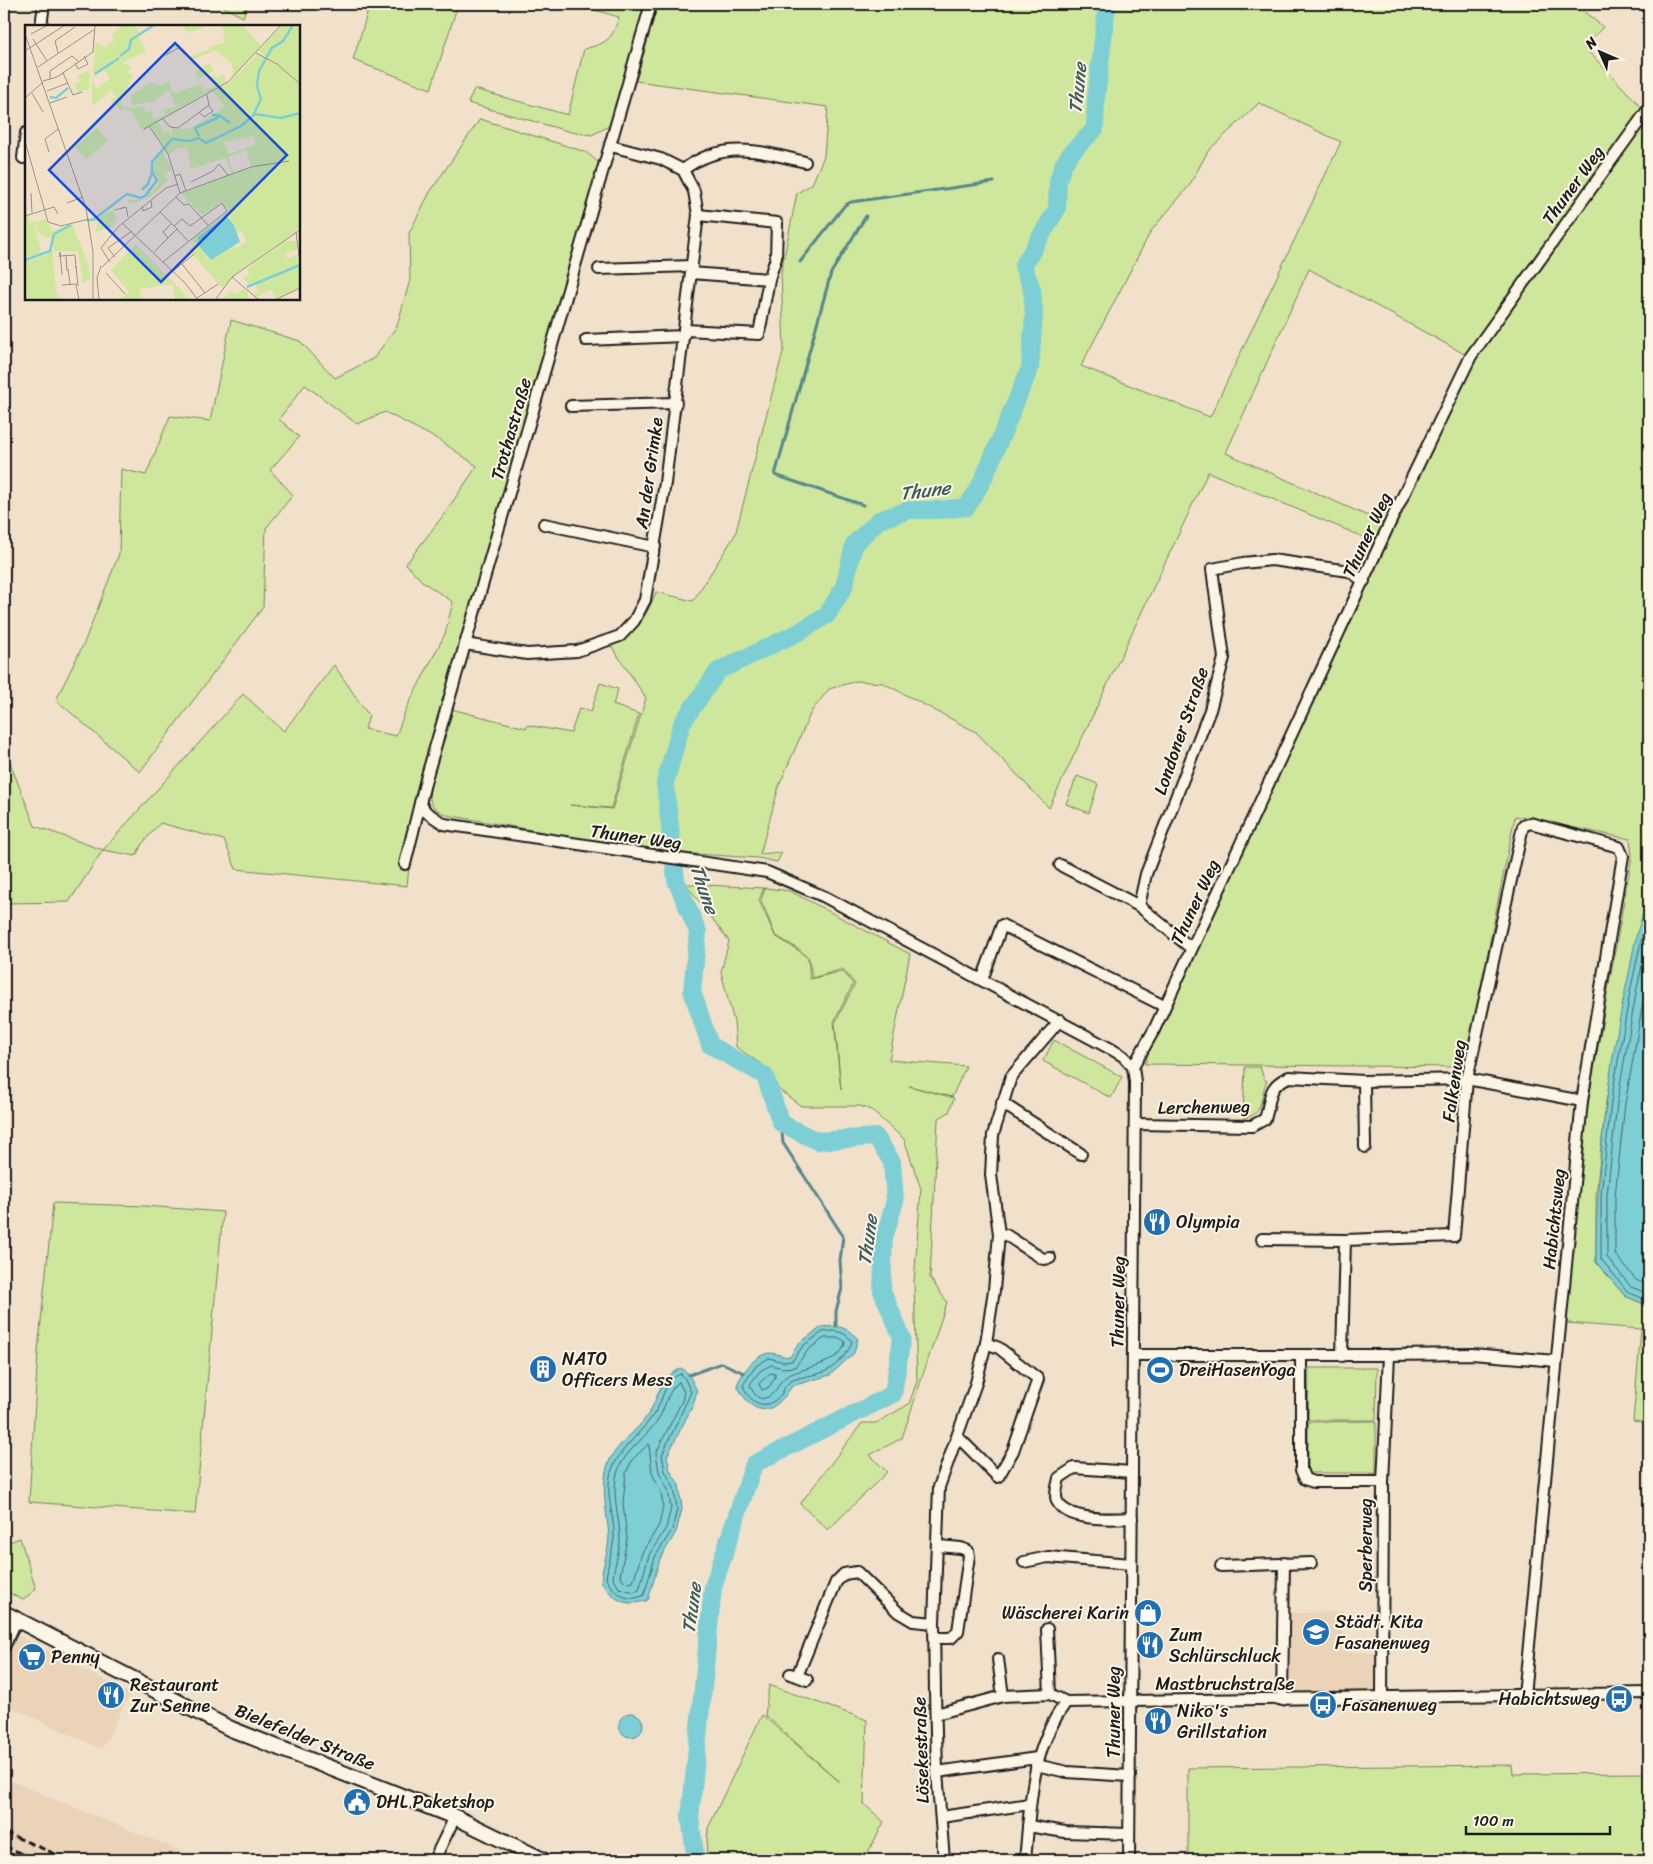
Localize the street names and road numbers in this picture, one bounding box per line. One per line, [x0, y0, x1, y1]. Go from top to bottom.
street label: Thuner Weg [1533, 138, 1613, 232]
street label: Trothastraße [481, 374, 541, 484]
street label: An der Grimke [625, 415, 673, 532]
street label: Thuner Weg [1333, 487, 1401, 583]
street label: Londoner Straße [1144, 663, 1218, 799]
street label: Thuner Weg [588, 815, 684, 859]
street label: Thuner Weg [1161, 854, 1229, 950]
street label: Falkenweg [1432, 1038, 1476, 1124]
street label: Lerchenweg [1157, 1090, 1251, 1124]
street label: Habichtsweg [1533, 1167, 1575, 1271]
street label: Thuner Weg [1101, 1256, 1135, 1348]
street label: Sperberweg [1350, 1498, 1382, 1592]
street label: Thuner Weg [1098, 1666, 1130, 1758]
street label: Mastbruchstraße [1155, 1668, 1295, 1700]
street label: Bielefelder Straße [230, 1694, 380, 1780]
street label: Lösekestraße [903, 1696, 939, 1804]

